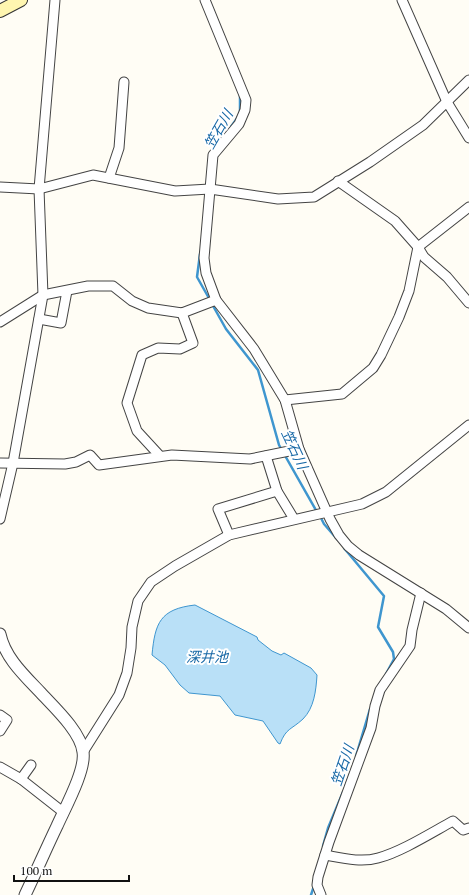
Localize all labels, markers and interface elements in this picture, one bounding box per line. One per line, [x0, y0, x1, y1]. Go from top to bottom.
water label: 笠石川 [199, 104, 238, 152]
water label: 笠石川 [278, 426, 313, 474]
water label: 深井池 [186, 647, 230, 666]
water label: 笠石川 [326, 740, 358, 788]
scale bar [14, 857, 129, 883]
text: 100 m [20, 863, 53, 878]

